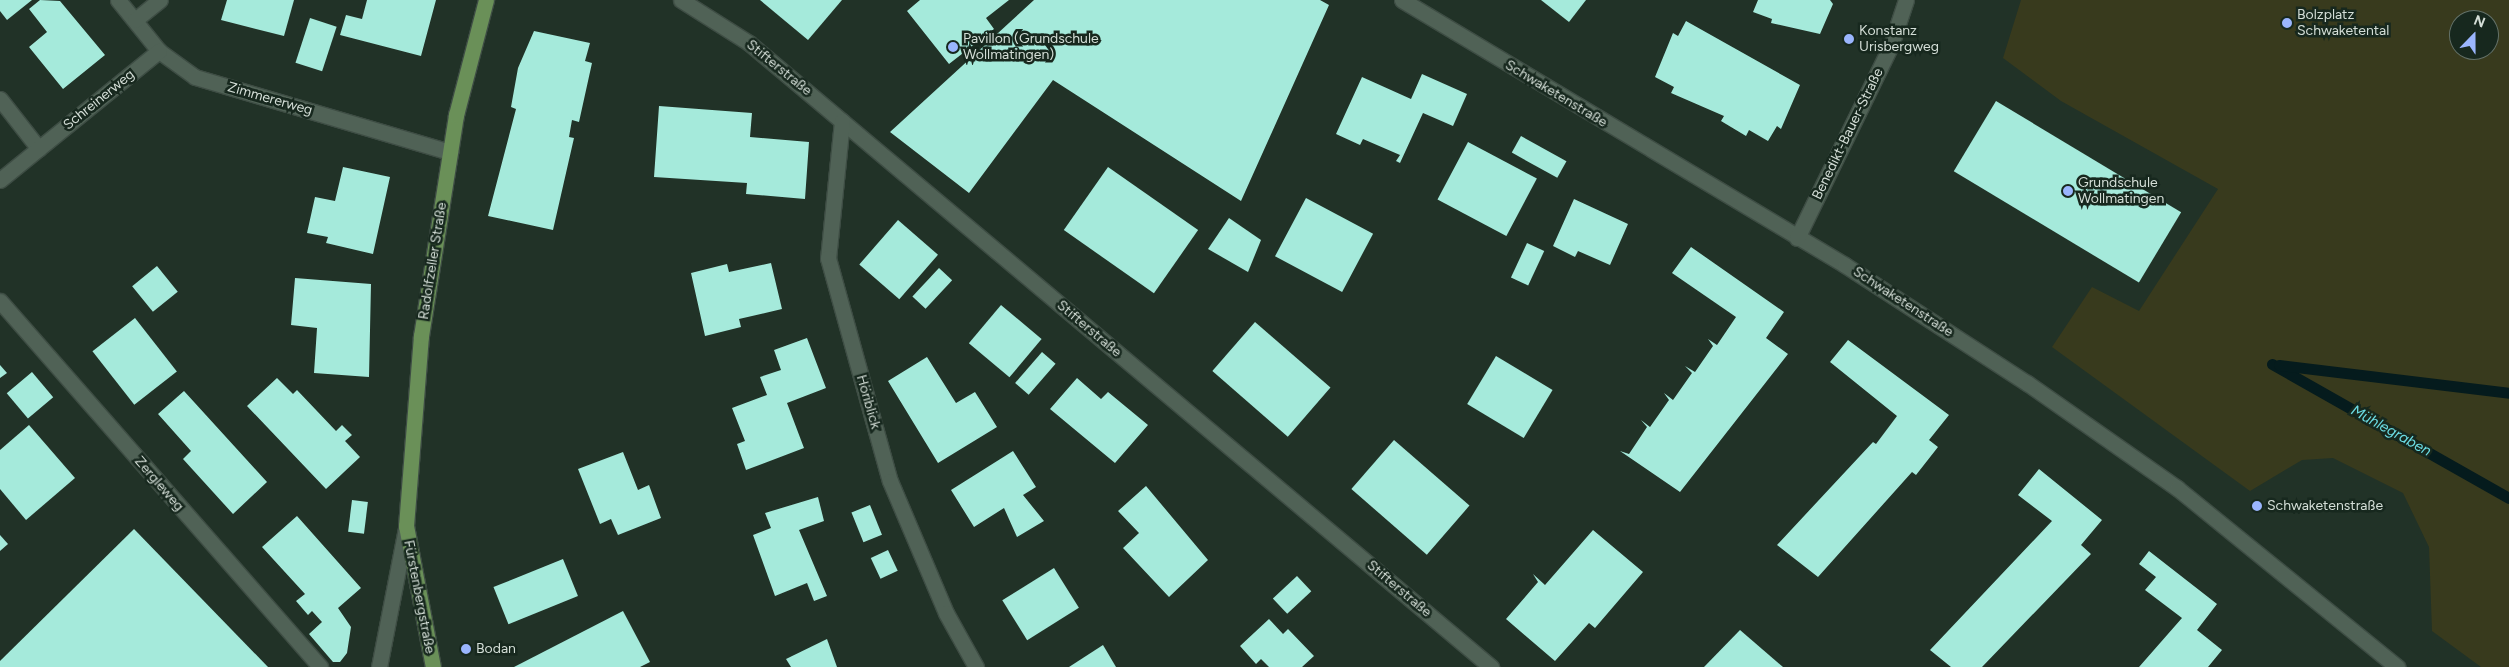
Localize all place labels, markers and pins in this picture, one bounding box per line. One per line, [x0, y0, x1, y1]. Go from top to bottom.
place label: Bolzplatz Schwaketental [2297, 7, 2389, 40]
marker: Bolzplatz Schwaketental [2281, 17, 2293, 29]
place label: Konstanz Urisbergweg [1859, 23, 1939, 56]
place label: Pavillon (Grundschule Wollmatingen) [963, 31, 1099, 64]
marker: Konstanz Urisbergweg [1843, 33, 1855, 45]
marker: Pavillon (Grundschule Wollmatingen) [947, 41, 959, 53]
place label: Grundschule Wollmatingen [2078, 175, 2164, 208]
marker: Grundschule Wollmatingen [2062, 185, 2074, 197]
place label: Schwaketenstraße [2267, 498, 2383, 514]
marker: Schwaketenstraße [2251, 500, 2263, 512]
place label: Bodan [476, 641, 516, 657]
marker: Bodan [460, 643, 472, 655]

